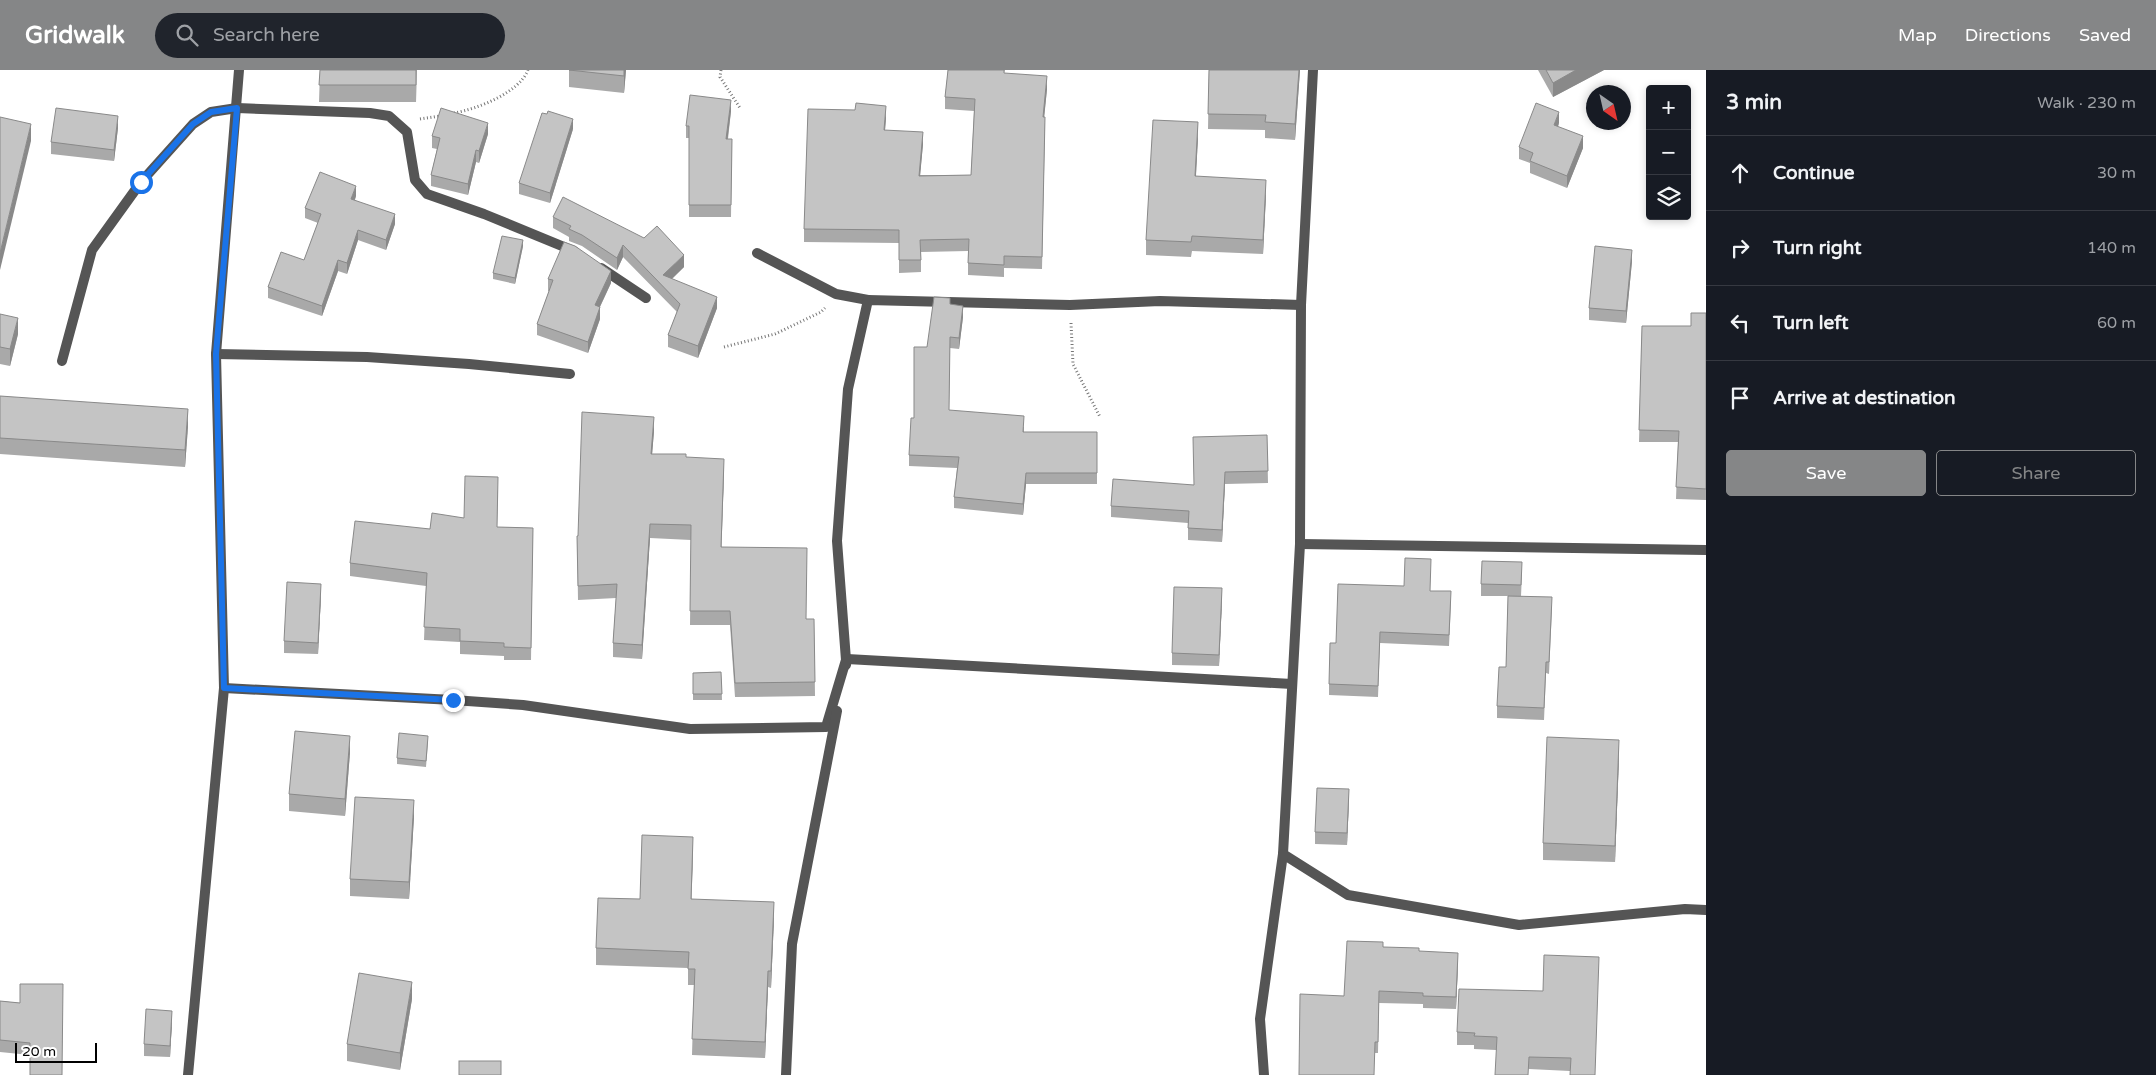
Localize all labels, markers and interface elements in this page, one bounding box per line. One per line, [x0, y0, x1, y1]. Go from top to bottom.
search box [155, 13, 505, 58]
text: Gridwalk [25, 21, 125, 50]
icon: search [173, 21, 201, 49]
text: Search here [213, 24, 320, 46]
text: Map [1898, 24, 1937, 46]
text: Directions [1965, 24, 2051, 46]
text: Saved [2079, 24, 2131, 46]
north arrow [1586, 85, 1631, 130]
map controls [1646, 85, 1691, 220]
button: + [1646, 85, 1691, 130]
text: 3 min [1726, 90, 1782, 115]
text: Walk · 230 m [2037, 93, 2136, 113]
button: − [1646, 130, 1691, 175]
icon: ahead [1726, 159, 1754, 187]
text: Continue [1773, 162, 1855, 184]
text: 30 m [2097, 163, 2136, 183]
route start [130, 171, 153, 194]
button: layers [1646, 175, 1691, 220]
icon: right [1726, 234, 1754, 262]
text: Turn right [1773, 237, 1861, 259]
text: 140 m [2087, 238, 2136, 258]
icon: left [1726, 309, 1754, 337]
text: Turn left [1773, 312, 1849, 334]
text: 60 m [2097, 313, 2136, 333]
icon: arrive [1726, 384, 1754, 412]
text: Arrive at destination [1773, 387, 1956, 409]
button: Save [1726, 450, 1926, 496]
button: Share [1936, 450, 2136, 496]
route end [442, 689, 465, 712]
scale bar [15, 1040, 98, 1063]
text: 20 m [22, 1043, 56, 1060]

